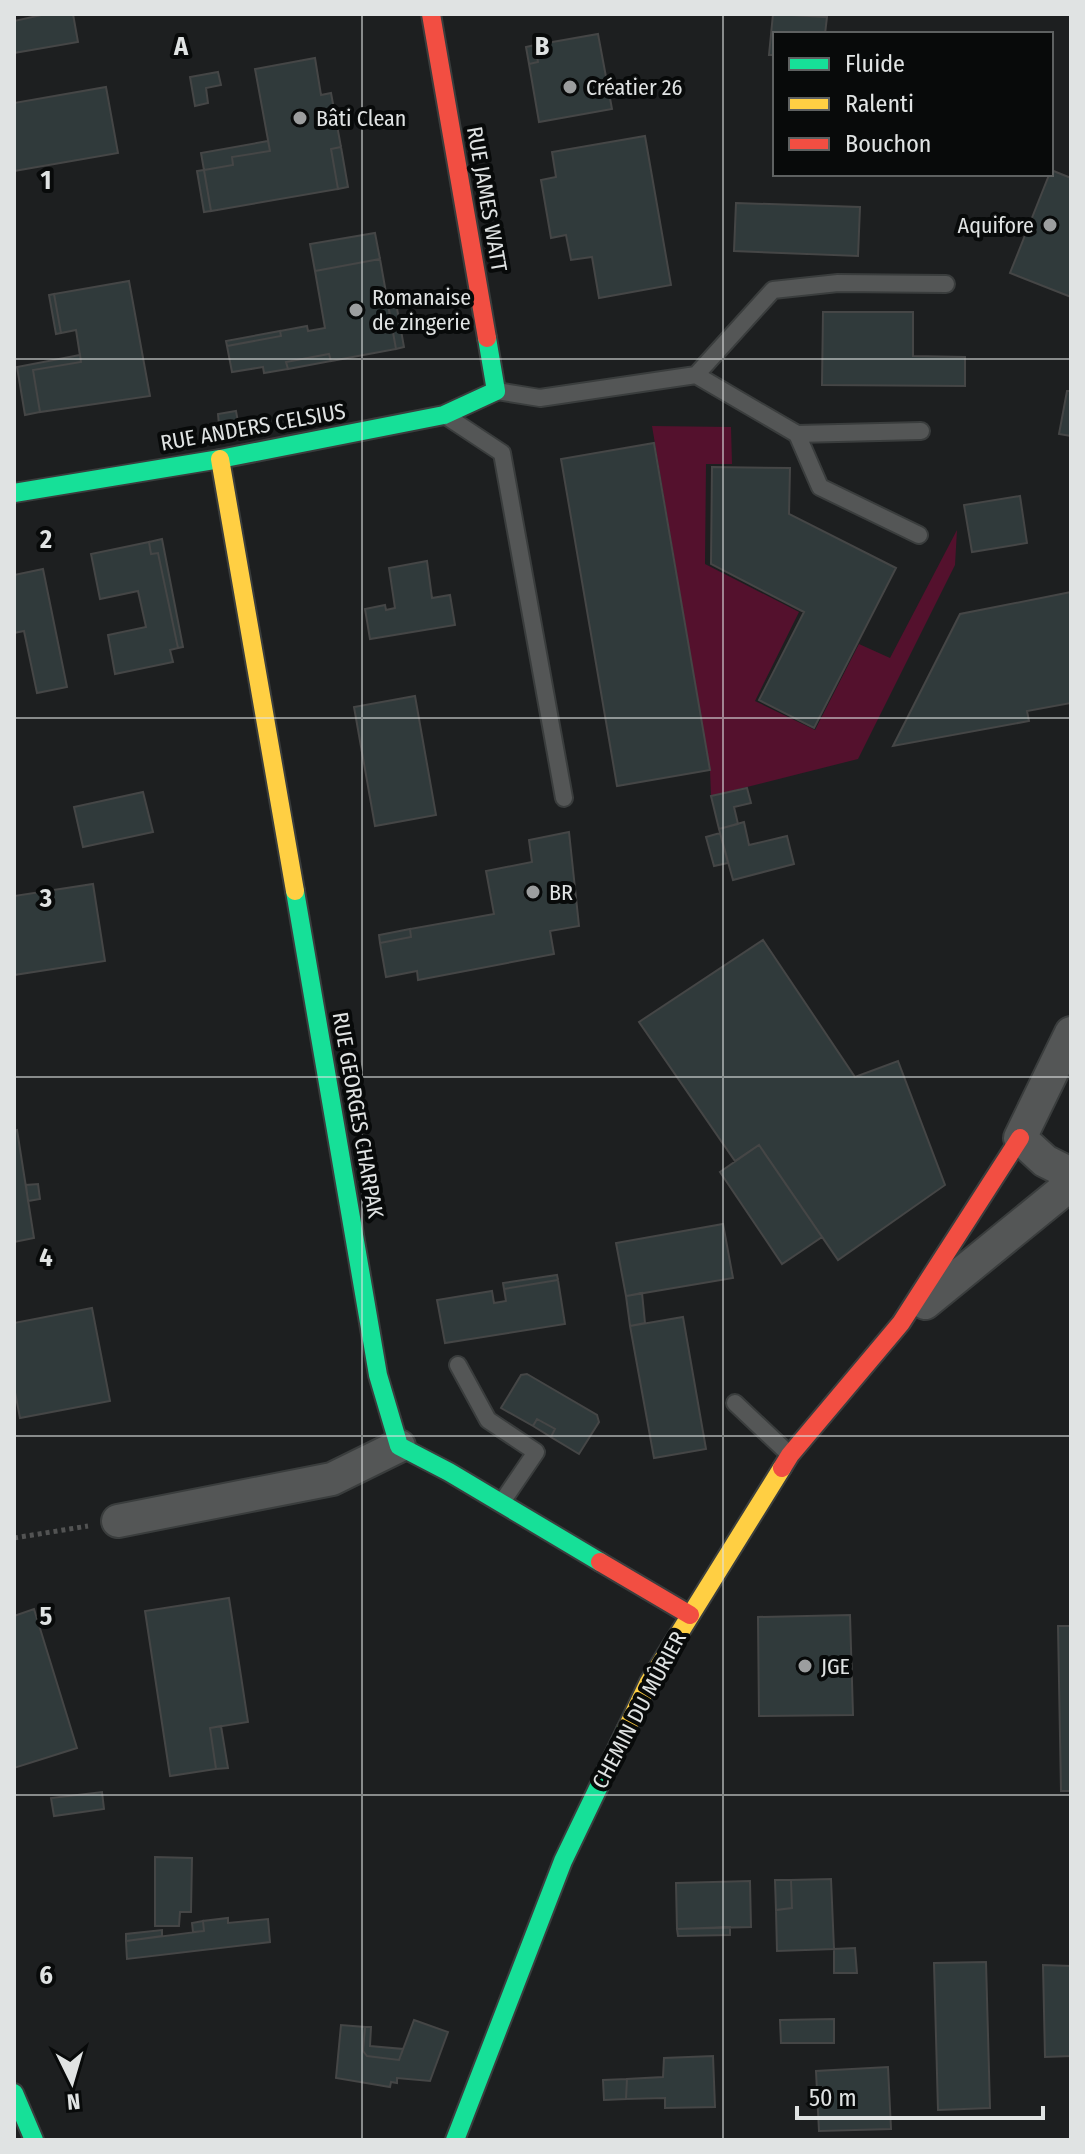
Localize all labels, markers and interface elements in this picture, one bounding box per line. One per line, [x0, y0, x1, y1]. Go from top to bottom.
text: A [173, 31, 189, 62]
text: B [535, 31, 550, 62]
legend [773, 32, 1053, 176]
text: Fluide [845, 50, 905, 78]
place label: Créatier 26 [586, 74, 683, 101]
marker: Créatier 26 [561, 78, 579, 96]
text: Ralenti [845, 90, 914, 118]
place label: Bâti Clean [316, 105, 406, 132]
marker: Bâti Clean [291, 109, 309, 127]
street label: RUE JAMES WATT [461, 124, 513, 275]
text: Bouchon [845, 130, 932, 158]
text: 1 [41, 165, 52, 196]
place label: Aquifore [958, 212, 1034, 239]
marker: Aquifore [1041, 216, 1059, 234]
place label: Romanaise de zingerie [372, 284, 471, 336]
marker: Romanaise de zingerie [347, 301, 365, 319]
street label: RUE ANDERS CELSIUS [158, 397, 348, 457]
text: 2 [39, 524, 52, 555]
place label: BR [549, 879, 573, 906]
text: 3 [39, 883, 52, 914]
marker: BR [524, 883, 542, 901]
street label: RUE GEORGES CHARPAK [327, 1010, 389, 1221]
text: 4 [39, 1242, 53, 1273]
text: 5 [40, 1601, 53, 1632]
street label: CHEMIN DU MÛRIER [586, 1627, 692, 1793]
place label: JGE [821, 1653, 850, 1680]
marker: JGE [796, 1657, 814, 1675]
text: 6 [39, 1960, 53, 1991]
north arrow [32, 2042, 112, 2122]
scale bar [797, 2070, 1043, 2120]
text: 50 m [809, 2084, 857, 2112]
text: N [66, 2087, 81, 2115]

